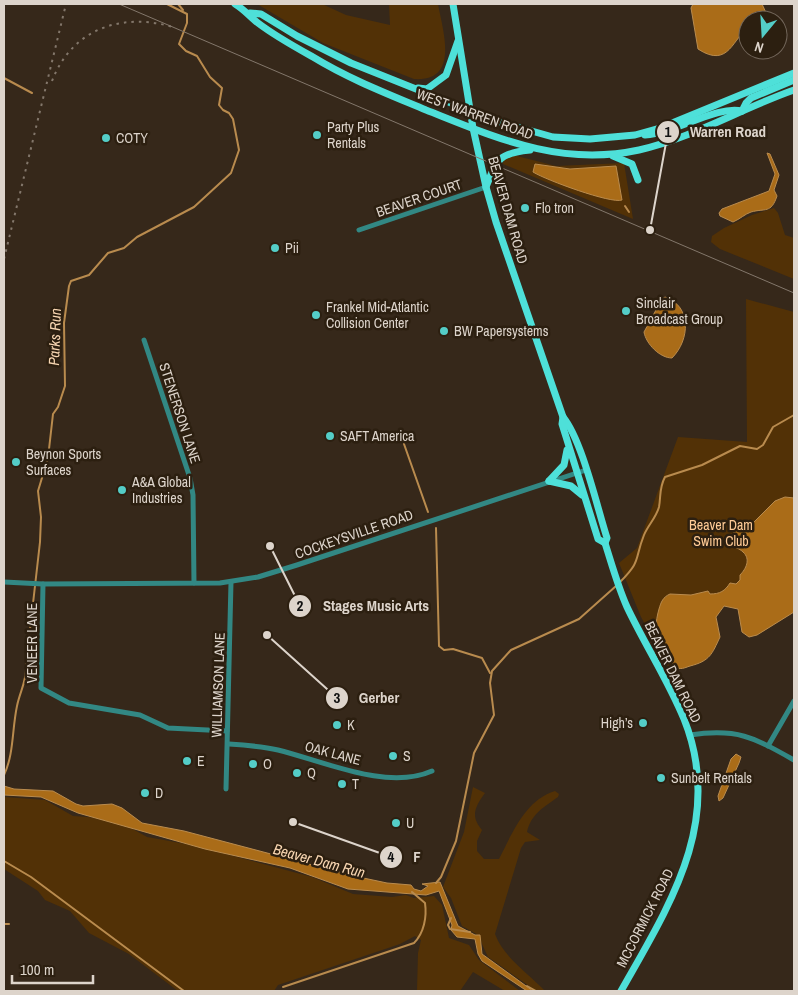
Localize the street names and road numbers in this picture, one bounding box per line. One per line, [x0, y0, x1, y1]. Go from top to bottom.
street label: WEST WARREN ROAD [414, 84, 536, 144]
street label: BEAVER DAM ROAD [484, 154, 532, 266]
street label: BEAVER COURT [374, 175, 464, 221]
street label: STENERSON LANE [155, 360, 205, 466]
street label: COCKEYSVILLE ROAD [293, 505, 415, 563]
street label: VENEER LANE [23, 603, 41, 683]
street label: BEAVER DAM ROAD [641, 618, 705, 726]
street label: WILLIAMSON LANE [207, 632, 229, 738]
street label: OAK LANE [303, 737, 363, 769]
street label: MCCORMICK ROAD [612, 866, 678, 970]

